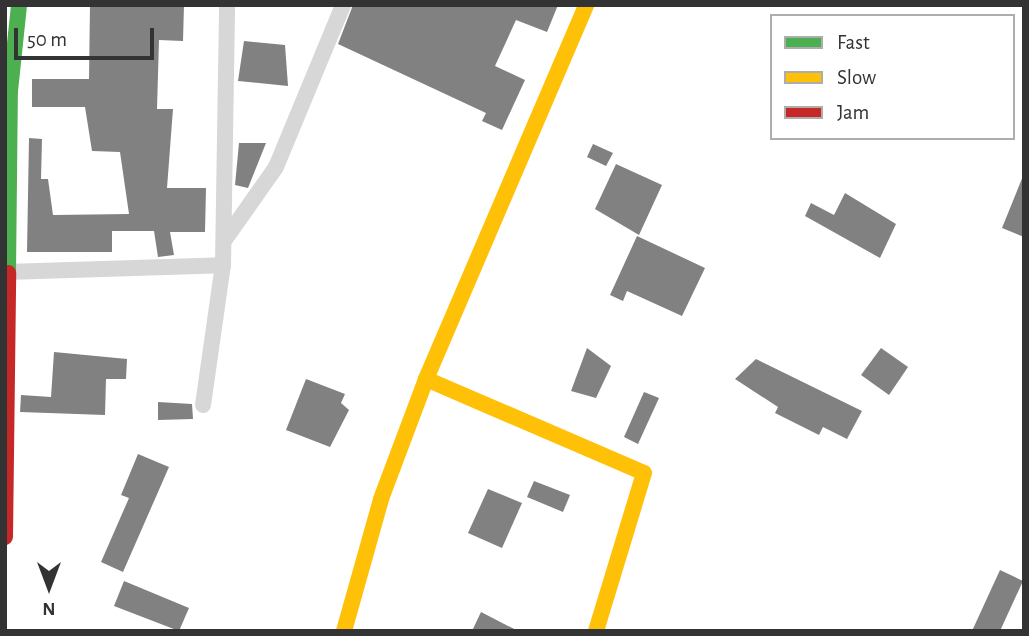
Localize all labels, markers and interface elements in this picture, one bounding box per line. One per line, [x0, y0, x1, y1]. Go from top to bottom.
scale bar [18, 14, 158, 58]
legend [770, 14, 1015, 140]
text: 50 m [27, 29, 67, 50]
text: Fast [837, 32, 870, 53]
text: Slow [837, 67, 876, 88]
text: Jam [837, 102, 869, 123]
north arrow [14, 552, 84, 622]
text: N [42, 599, 56, 618]

